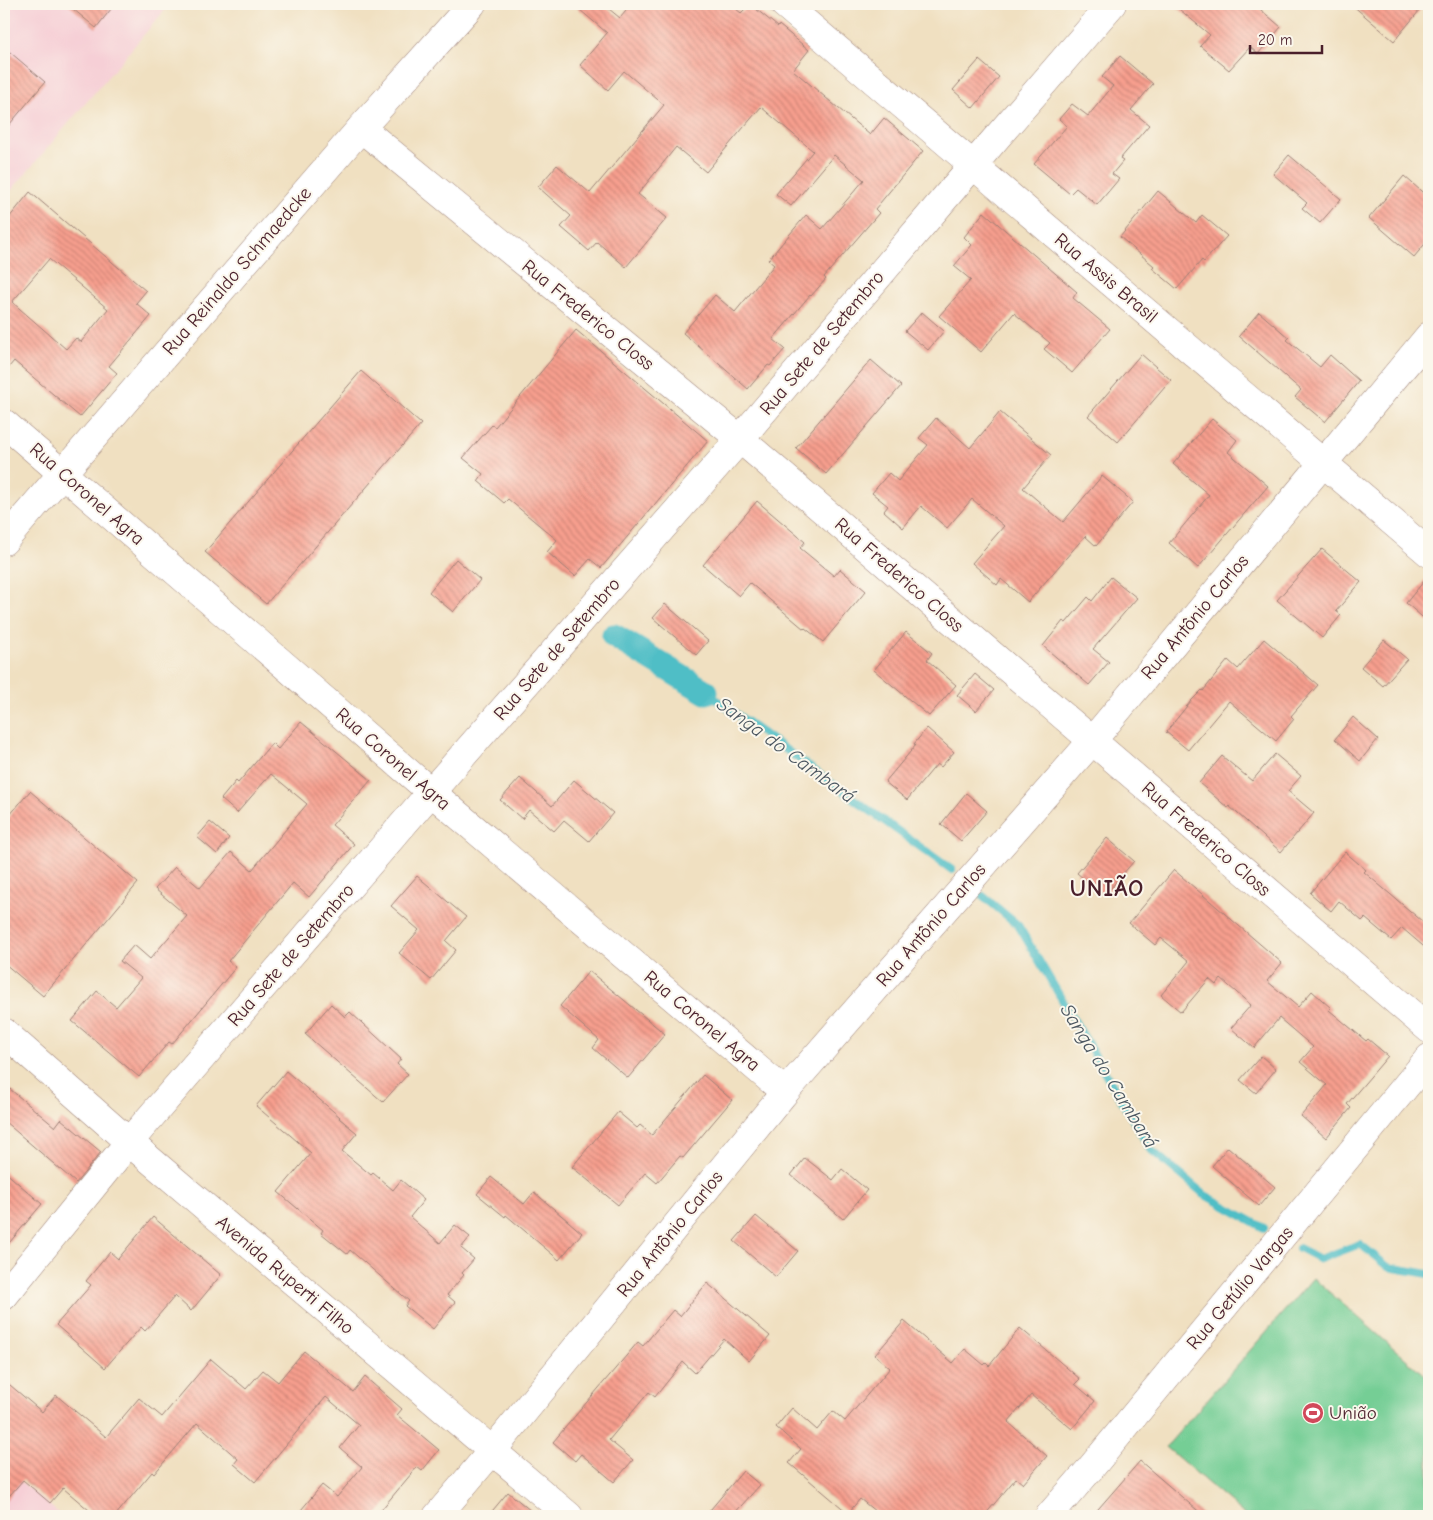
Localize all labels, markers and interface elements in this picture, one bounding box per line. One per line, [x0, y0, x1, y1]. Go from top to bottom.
scale bar [1250, 22, 1323, 54]
text: 20 m [1258, 31, 1292, 49]
street label: Rua Reinaldo Schmaedcke [158, 182, 316, 360]
street label: Rua Assis Brasil [1050, 229, 1162, 327]
street label: Rua Frederico Closs [518, 255, 658, 375]
street label: Rua Sete de Setembro [755, 266, 889, 420]
street label: Rua Coronel Agra [25, 438, 149, 550]
street label: Rua Frederico Closs [830, 513, 968, 637]
street label: Rua Antônio Carlos [1136, 550, 1254, 684]
street label: Rua Sete de Setembro [489, 573, 625, 725]
water label: Sanga do Cambará [712, 692, 860, 808]
street label: Rua Coronel Agra [331, 703, 455, 815]
street label: Rua Frederico Closs [1137, 777, 1275, 901]
street label: Rua Antônio Carlos [872, 859, 990, 991]
district label: UNIÃO [1070, 874, 1144, 902]
street label: Rua Sete de Setembro [223, 879, 359, 1031]
street label: Rua Coronel Agra [639, 966, 765, 1076]
water label: Sanga do Cambará [1055, 1000, 1163, 1152]
street label: Rua Antônio Carlos [612, 1166, 728, 1301]
street label: Avenida Ruperti Filho [212, 1211, 358, 1339]
street label: Rua Getúlio Vargas [1182, 1222, 1298, 1354]
sports icon: União [1301, 1401, 1325, 1425]
place label: União [1329, 1402, 1377, 1424]

